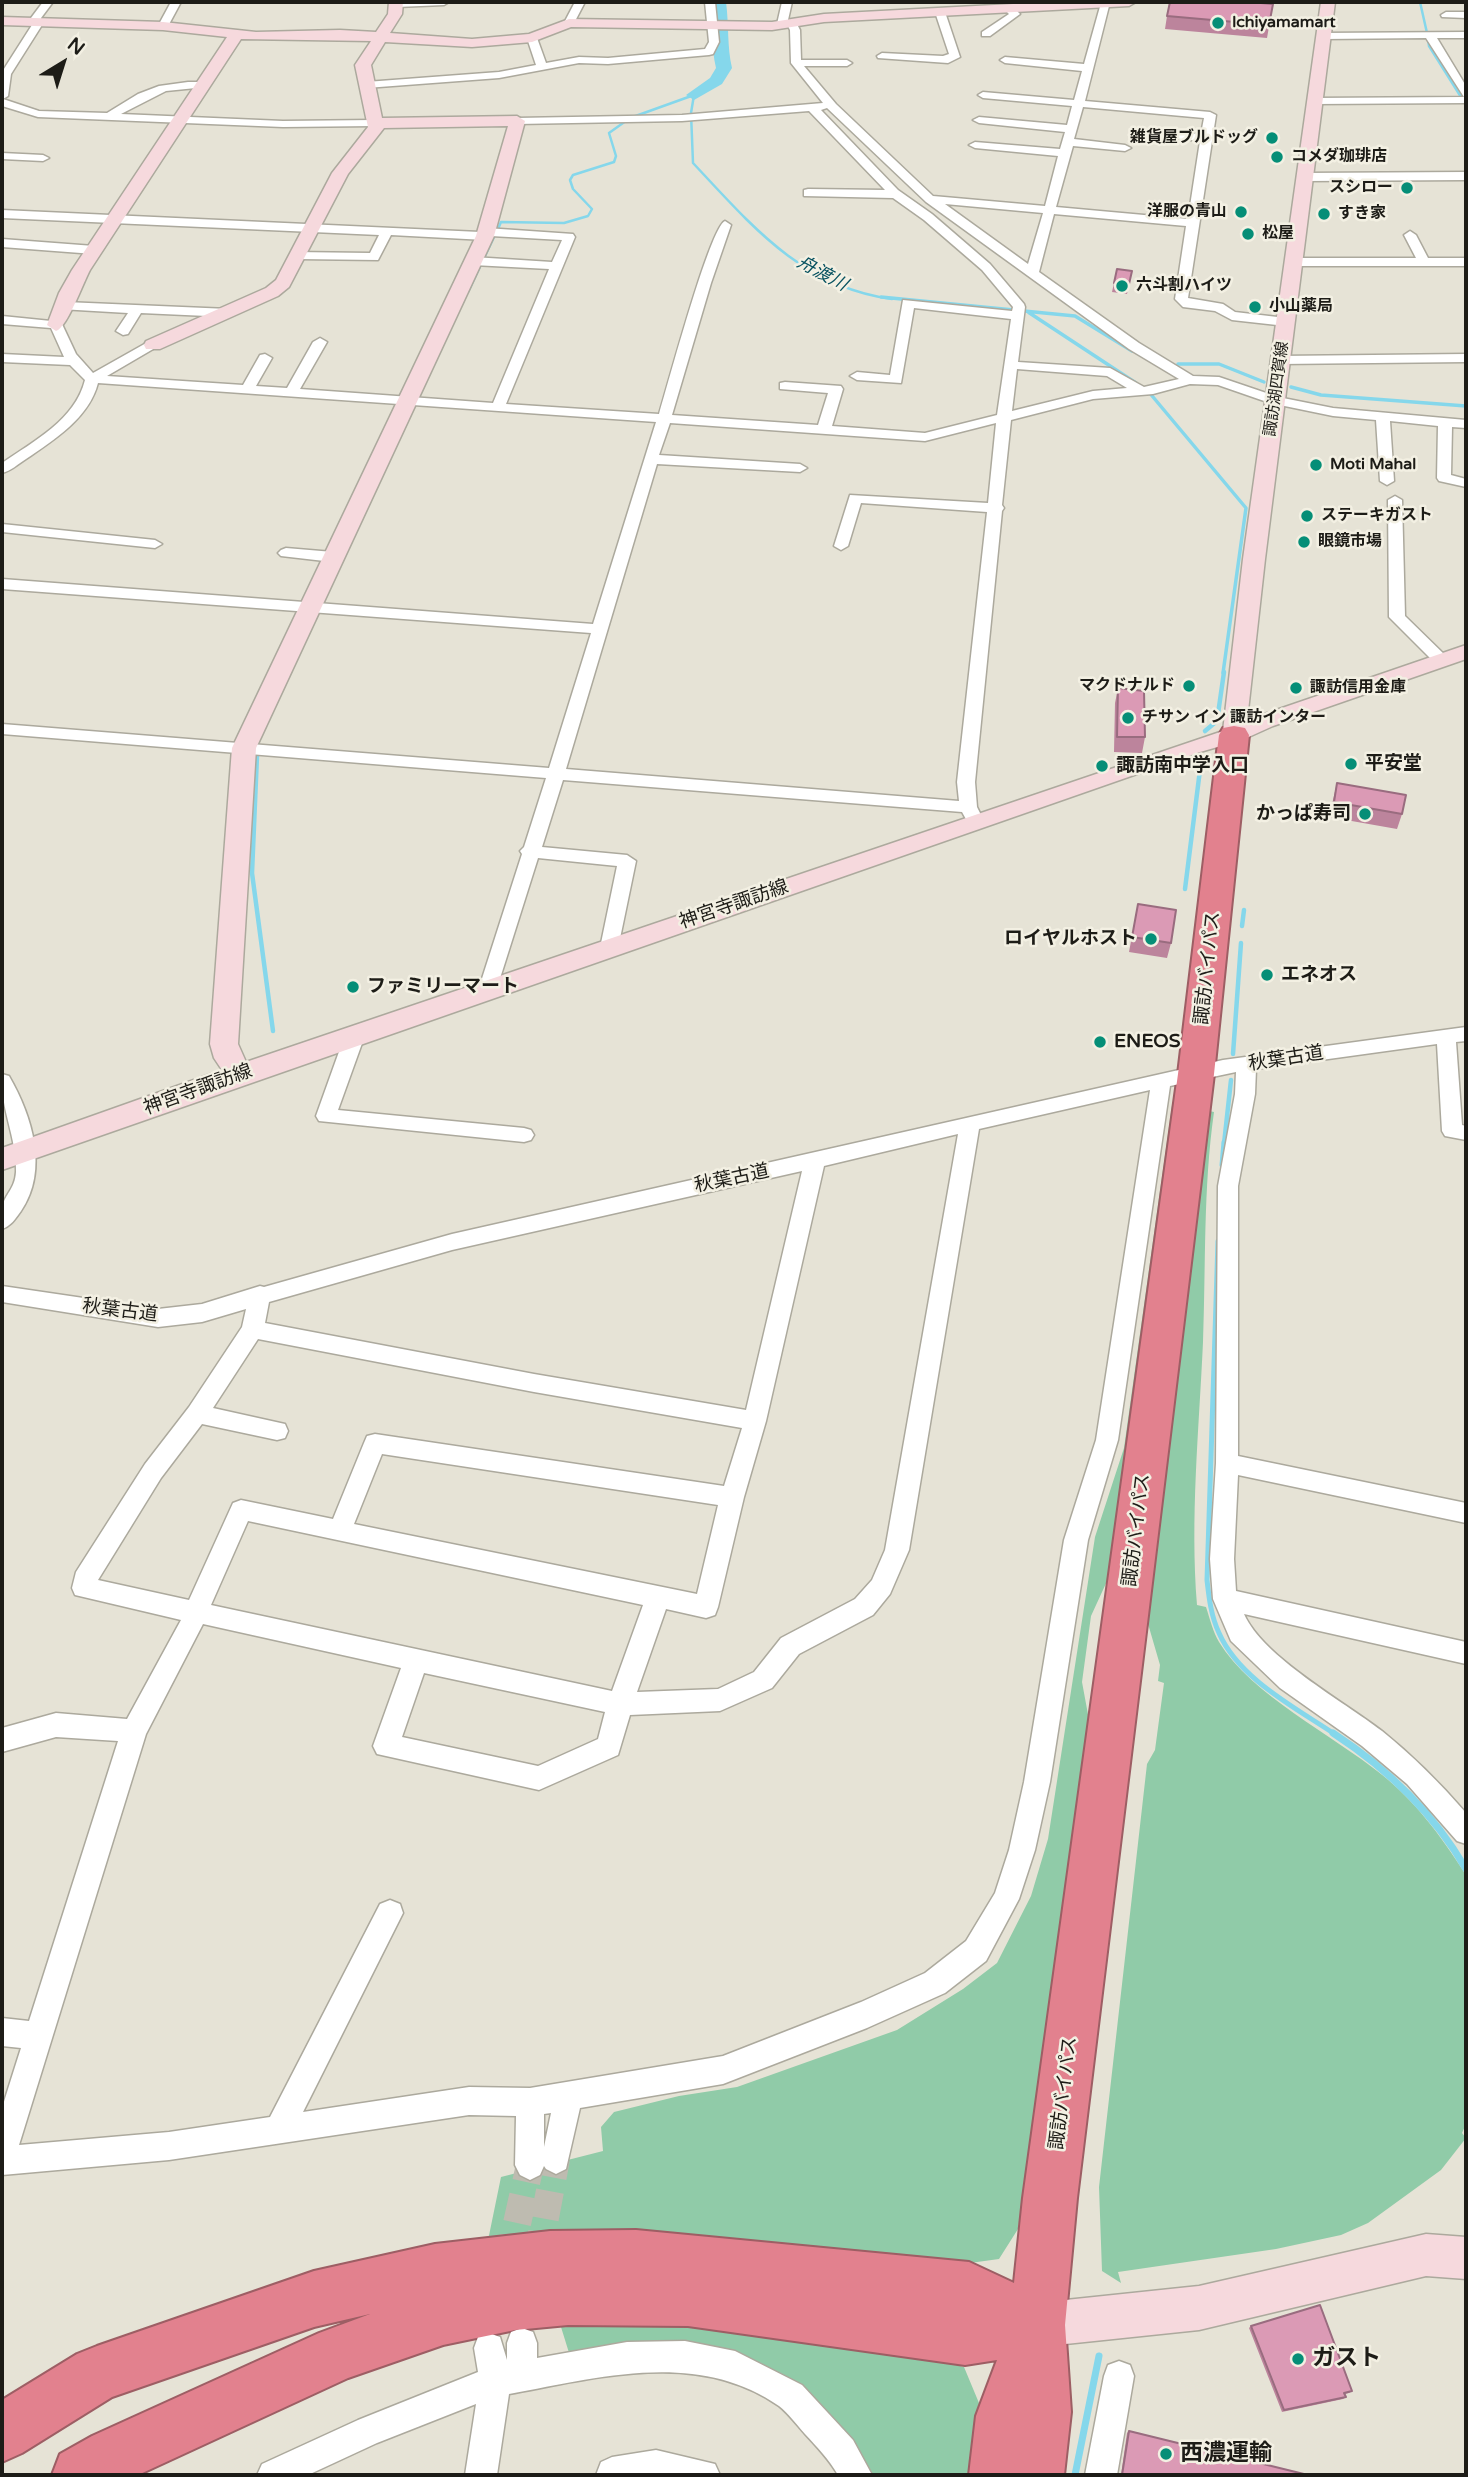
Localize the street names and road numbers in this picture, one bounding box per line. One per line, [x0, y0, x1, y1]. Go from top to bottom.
street label: 諏訪湖四賀線 [1261, 340, 1293, 438]
street label: 神宮寺諏訪線 [676, 876, 792, 934]
street label: 諏訪バイパス [1191, 910, 1225, 1026]
street label: 秋葉古道 [1247, 1042, 1325, 1076]
street label: 神宮寺諏訪線 [141, 1060, 255, 1120]
street label: 秋葉古道 [692, 1160, 772, 1198]
street label: 秋葉古道 [81, 1295, 159, 1327]
street label: 諏訪バイパス [1119, 1472, 1155, 1588]
street label: 諏訪バイパス [1046, 2035, 1082, 2151]

